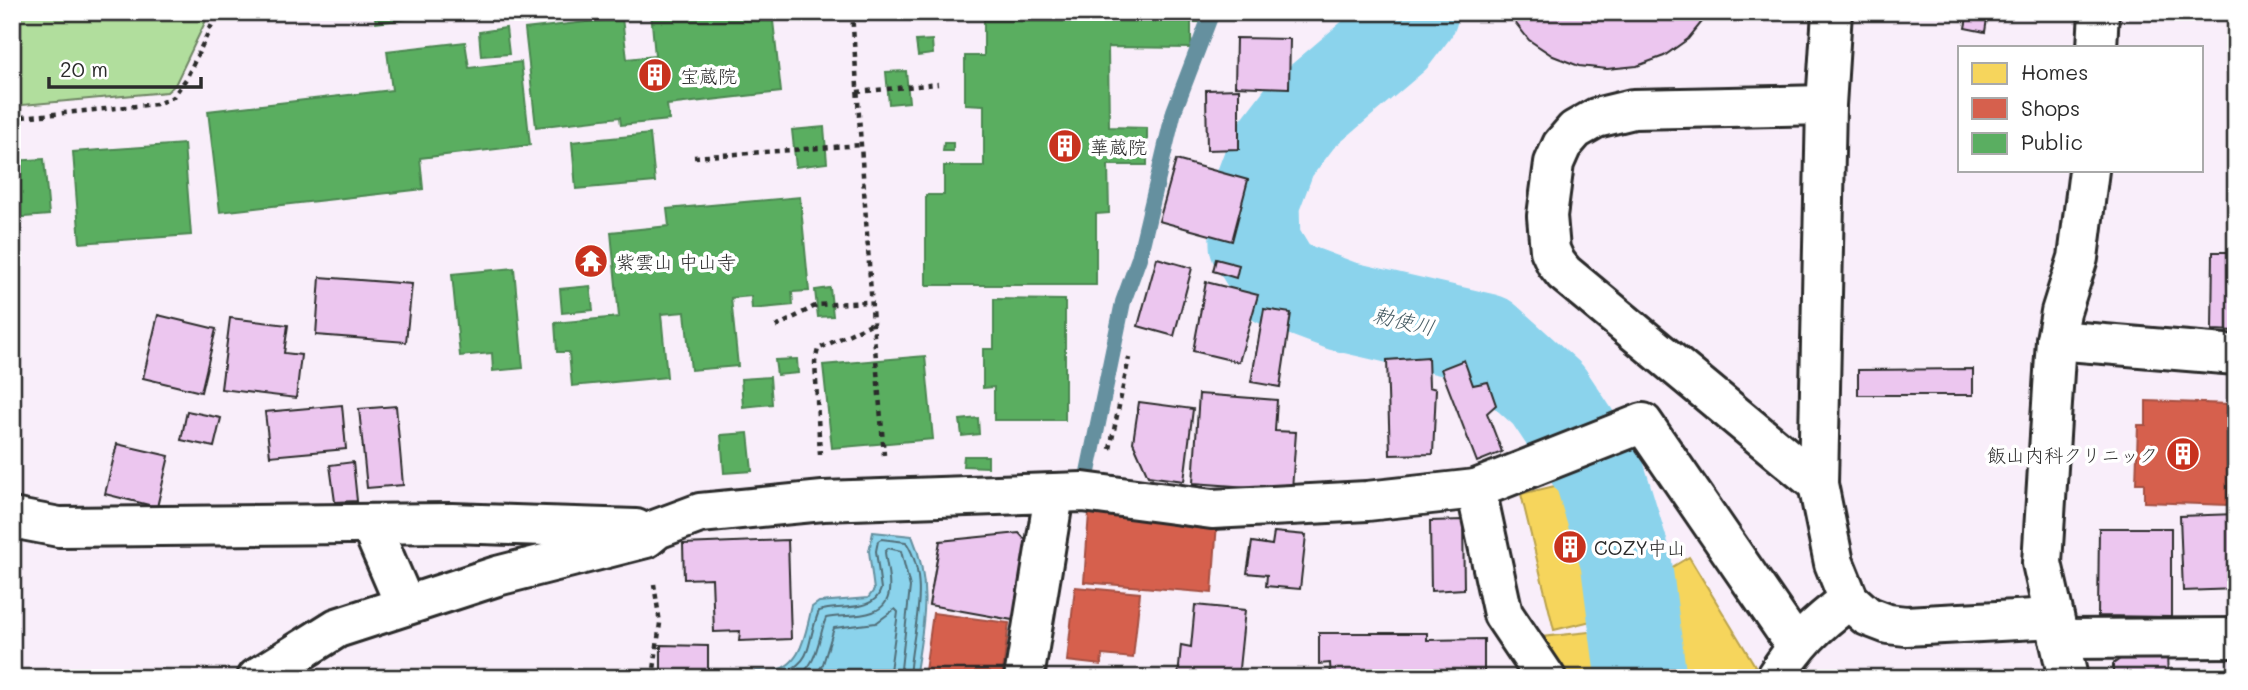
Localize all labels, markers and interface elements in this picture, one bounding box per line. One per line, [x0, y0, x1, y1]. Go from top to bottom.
scale bar [49, 46, 201, 90]
legend [1958, 46, 2202, 172]
text: 20 m [60, 55, 108, 82]
building icon: 宝蔵院 [636, 56, 674, 94]
text: Homes [2021, 58, 2088, 85]
place label: 宝蔵院 [680, 63, 737, 88]
text: Shops [2021, 94, 2080, 121]
building icon: 華蔵院 [1046, 127, 1084, 165]
text: Public [2021, 128, 2083, 155]
place label: 華蔵院 [1090, 134, 1147, 159]
temple icon: 紫雲山 中山寺 [572, 242, 610, 280]
place label: 紫雲山 中山寺 [616, 249, 736, 274]
water label: 勅使川 [1370, 300, 1438, 340]
building icon: 飯山内科クリニック [2164, 435, 2202, 473]
place label: 飯山内科クリニック [1987, 442, 2158, 467]
building icon: COZY中山 [1551, 528, 1589, 566]
place label: COZY中山 [1594, 535, 1686, 560]

